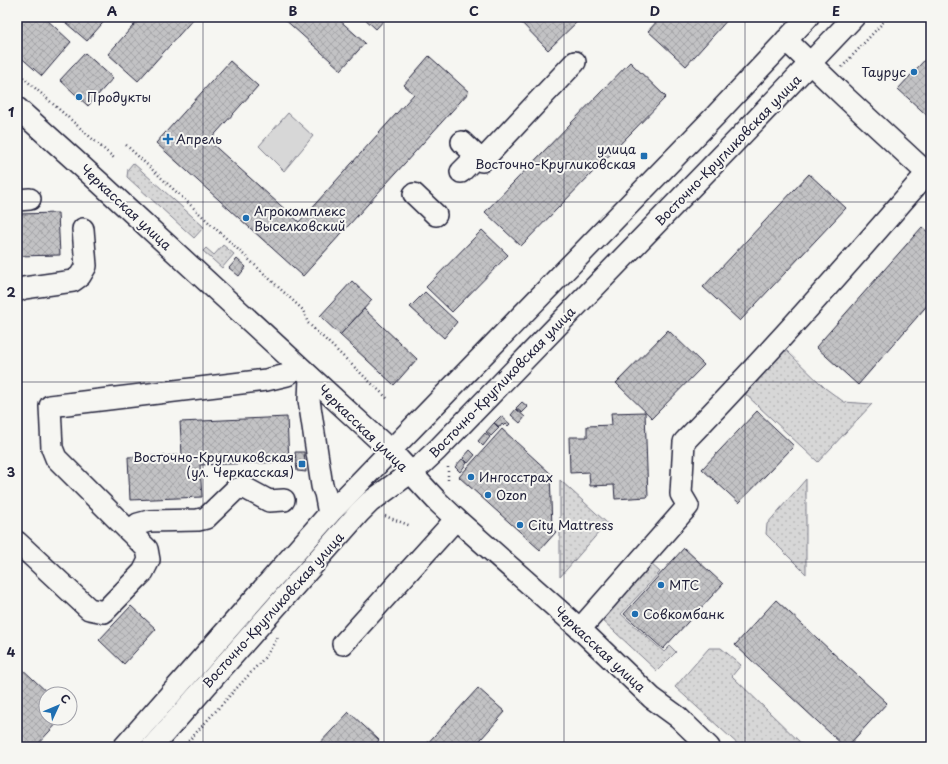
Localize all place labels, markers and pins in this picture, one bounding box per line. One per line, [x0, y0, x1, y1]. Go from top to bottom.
place label: Таурус [861, 62, 906, 81]
marker: Таурус [909, 67, 919, 77]
place label: Продукты [87, 87, 151, 106]
marker: Продукты [74, 92, 84, 102]
place label: Апрель [176, 129, 222, 148]
marker: Апрель [163, 134, 173, 144]
place label: улица Восточно-Кругликовская [475, 139, 637, 173]
marker: улица Восточно-Кругликовская [639, 151, 649, 161]
place label: Агрокомплекс Выселковский [254, 201, 346, 235]
marker: Агрокомплекс Выселковский [241, 213, 251, 223]
place label: Восточно-Кругликовская (ул. Черкасская) [133, 447, 294, 481]
marker: Восточно-Кругликовская (ул. Черкасская) [297, 459, 307, 469]
place label: Ингосстрах [479, 467, 553, 486]
marker: Ингосстрах [466, 472, 476, 482]
place label: Ozon [496, 485, 527, 504]
marker: Ozon [483, 490, 493, 500]
place label: City Mattress [528, 515, 613, 534]
marker: City Mattress [515, 520, 525, 530]
place label: МТС [669, 575, 700, 594]
marker: МТС [656, 580, 666, 590]
place label: Совкомбанк [643, 604, 724, 623]
marker: Совкомбанк [630, 609, 640, 619]

